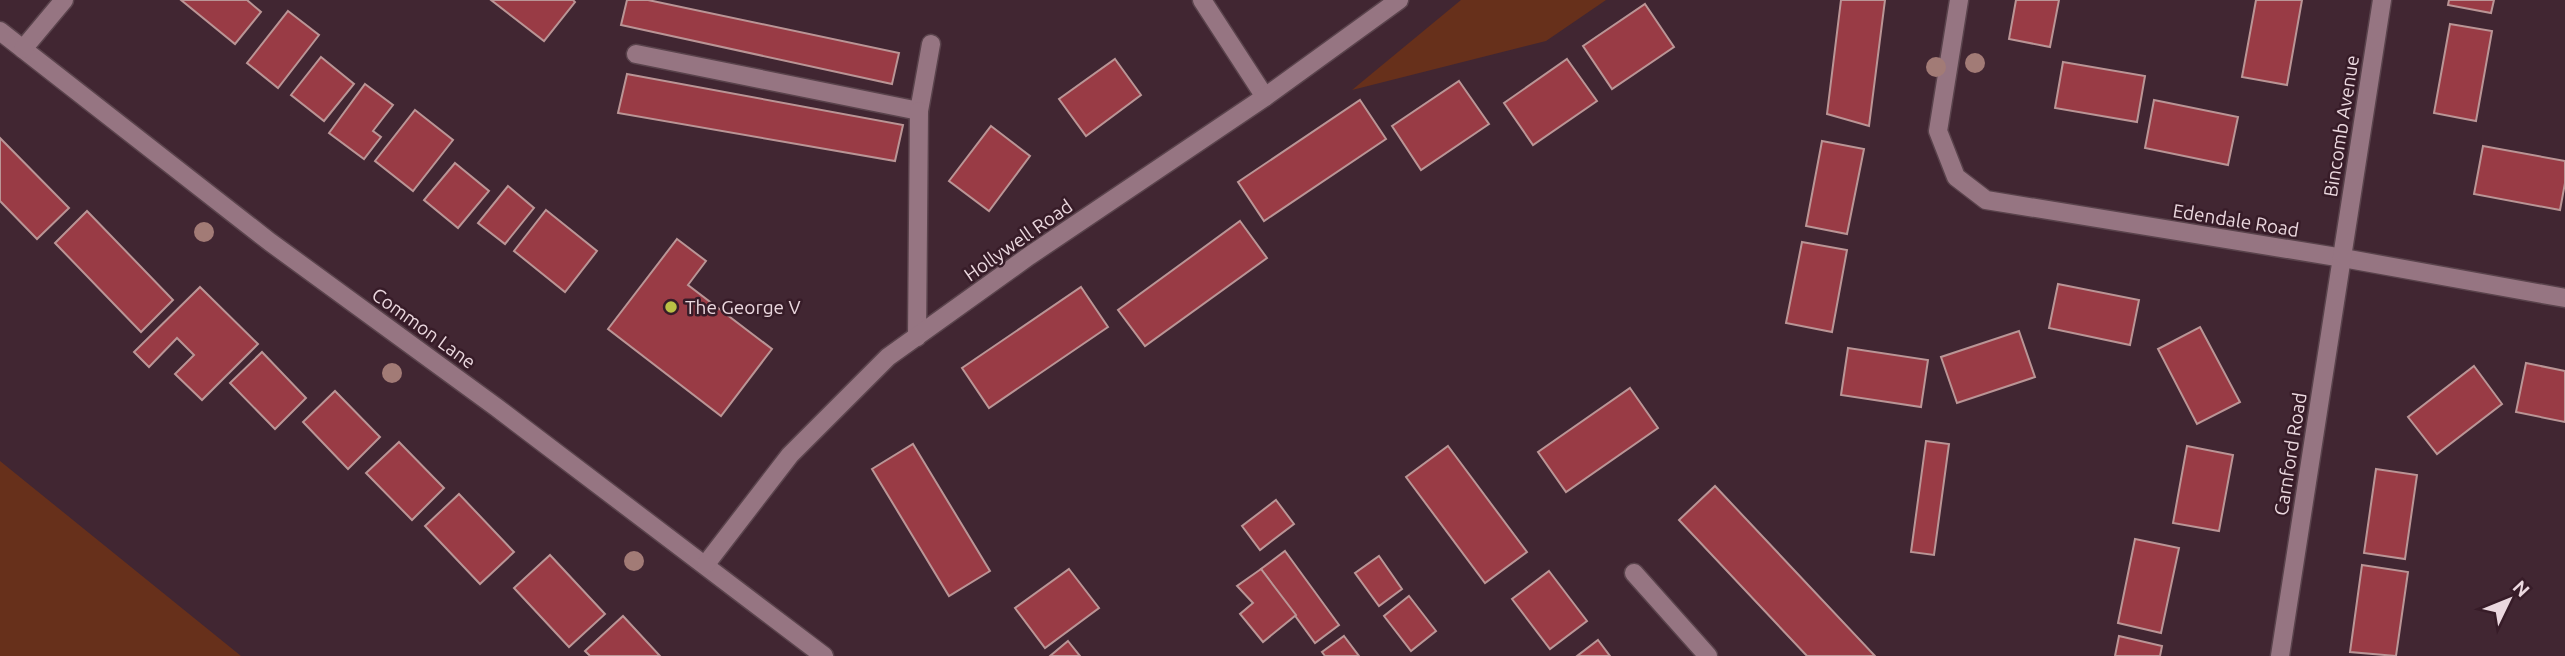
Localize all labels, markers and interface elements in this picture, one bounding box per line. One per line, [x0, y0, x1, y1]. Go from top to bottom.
street label: Bincomb Avenue [2319, 54, 2363, 198]
street label: Hollywell Road [960, 195, 1076, 285]
street label: Edendale Road [2171, 199, 2301, 241]
street label: Common Lane [368, 283, 480, 373]
place label: The George V [685, 296, 800, 318]
marker: The George V [663, 299, 679, 315]
street label: Carnford Road [2269, 391, 2311, 517]
north arrow [2474, 565, 2544, 635]
text: N [2509, 576, 2534, 601]

